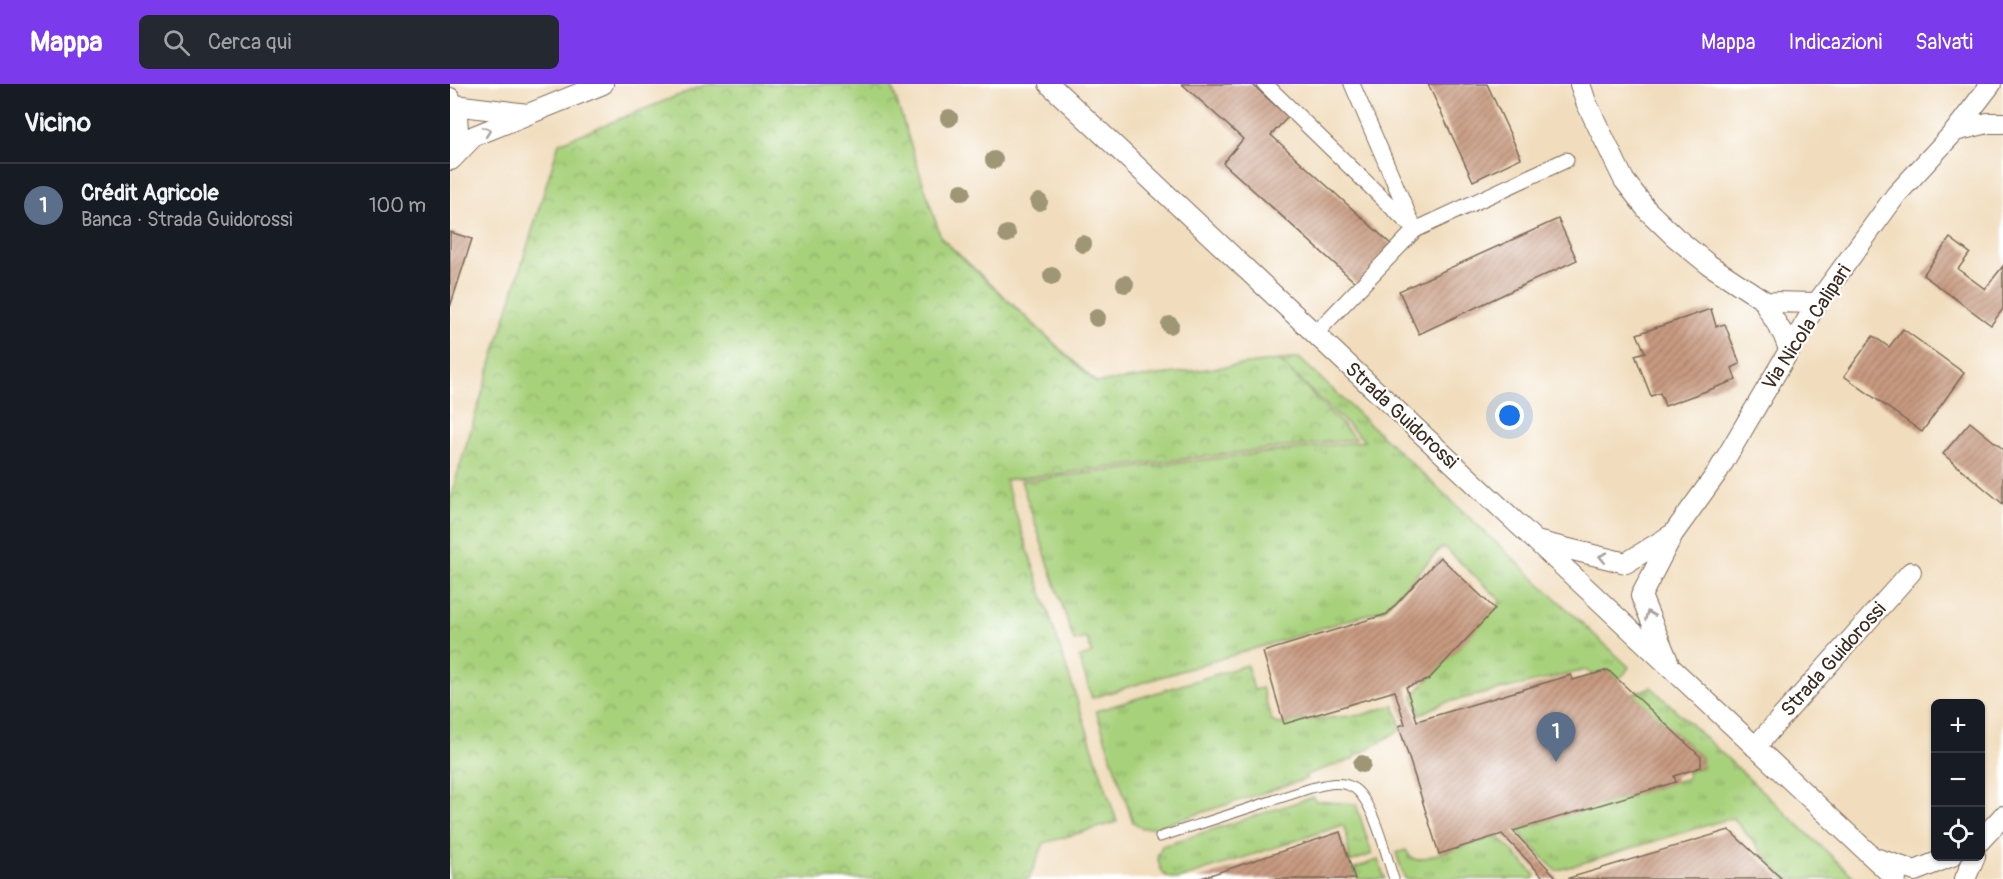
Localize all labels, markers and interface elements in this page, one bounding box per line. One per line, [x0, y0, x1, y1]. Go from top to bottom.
search box [139, 15, 559, 69]
text: Mappa [30, 25, 103, 60]
icon: search [160, 26, 193, 59]
text: Cerca qui [208, 28, 291, 56]
text: Mappa [1701, 29, 1756, 56]
text: Indicazioni [1789, 29, 1882, 56]
text: Salvati [1915, 29, 1973, 56]
text: Vicino [24, 107, 91, 139]
one-way arrow [480, 126, 491, 138]
text: Crédit Agricole [81, 179, 219, 207]
text: 1 [40, 193, 47, 218]
text: 100 m [369, 193, 426, 218]
text: Banca · Strada Guidorossi [81, 207, 292, 232]
street label: Via Nicola Calipari [1756, 260, 1856, 395]
street label: Strada Guidorossi [1340, 357, 1463, 474]
your location [1495, 401, 1524, 430]
one-way arrow [1598, 552, 1608, 565]
street label: Strada Guidorossi [1775, 597, 1891, 722]
one-way arrow [1644, 610, 1656, 621]
map controls [1931, 699, 1985, 861]
button: + [1931, 699, 1985, 753]
pin: 1 [1536, 712, 1576, 762]
button: − [1931, 753, 1985, 807]
button: locate [1931, 807, 1985, 861]

